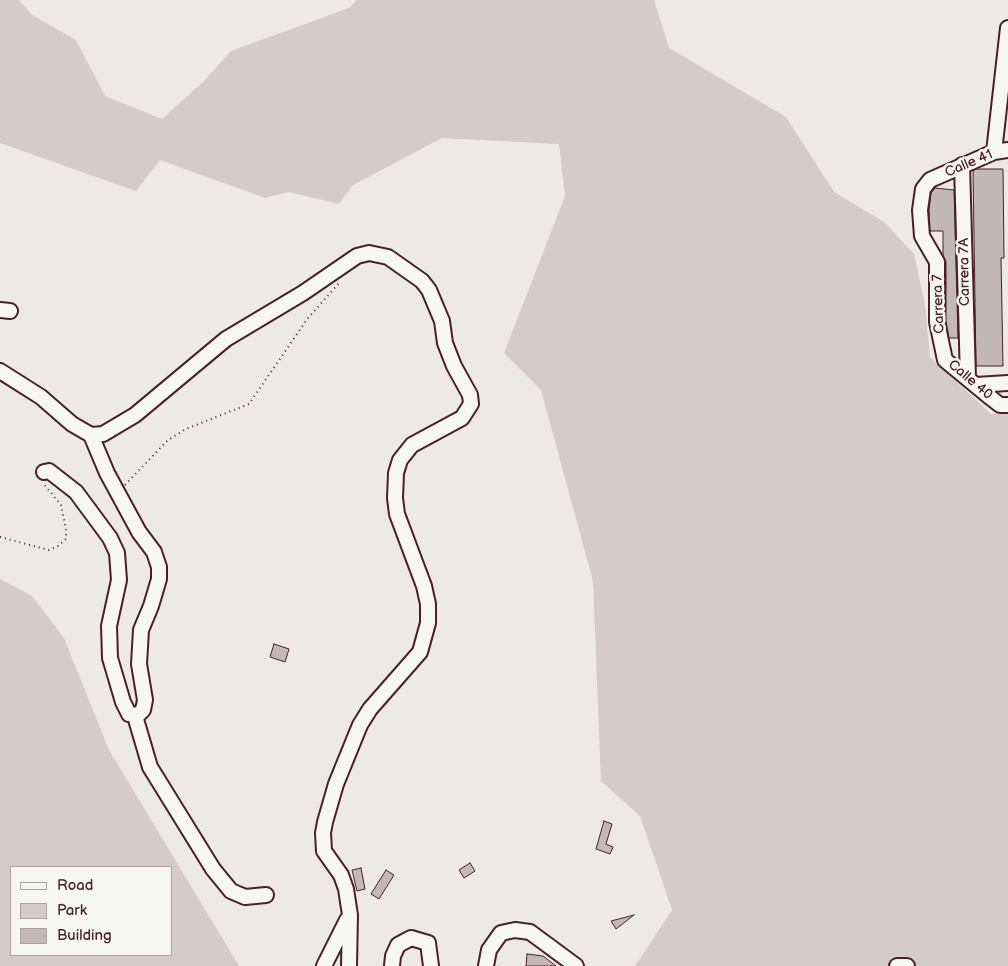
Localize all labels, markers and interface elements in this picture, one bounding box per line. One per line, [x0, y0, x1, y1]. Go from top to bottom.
street label: Calle 41 [943, 146, 995, 182]
street label: Carrera 7A [956, 238, 974, 306]
street label: Carrera 7 [930, 274, 948, 334]
street label: Calle 40 [944, 357, 996, 403]
legend [10, 866, 172, 956]
text: Road [57, 876, 93, 895]
text: Park [57, 901, 87, 920]
text: Building [57, 926, 112, 945]

